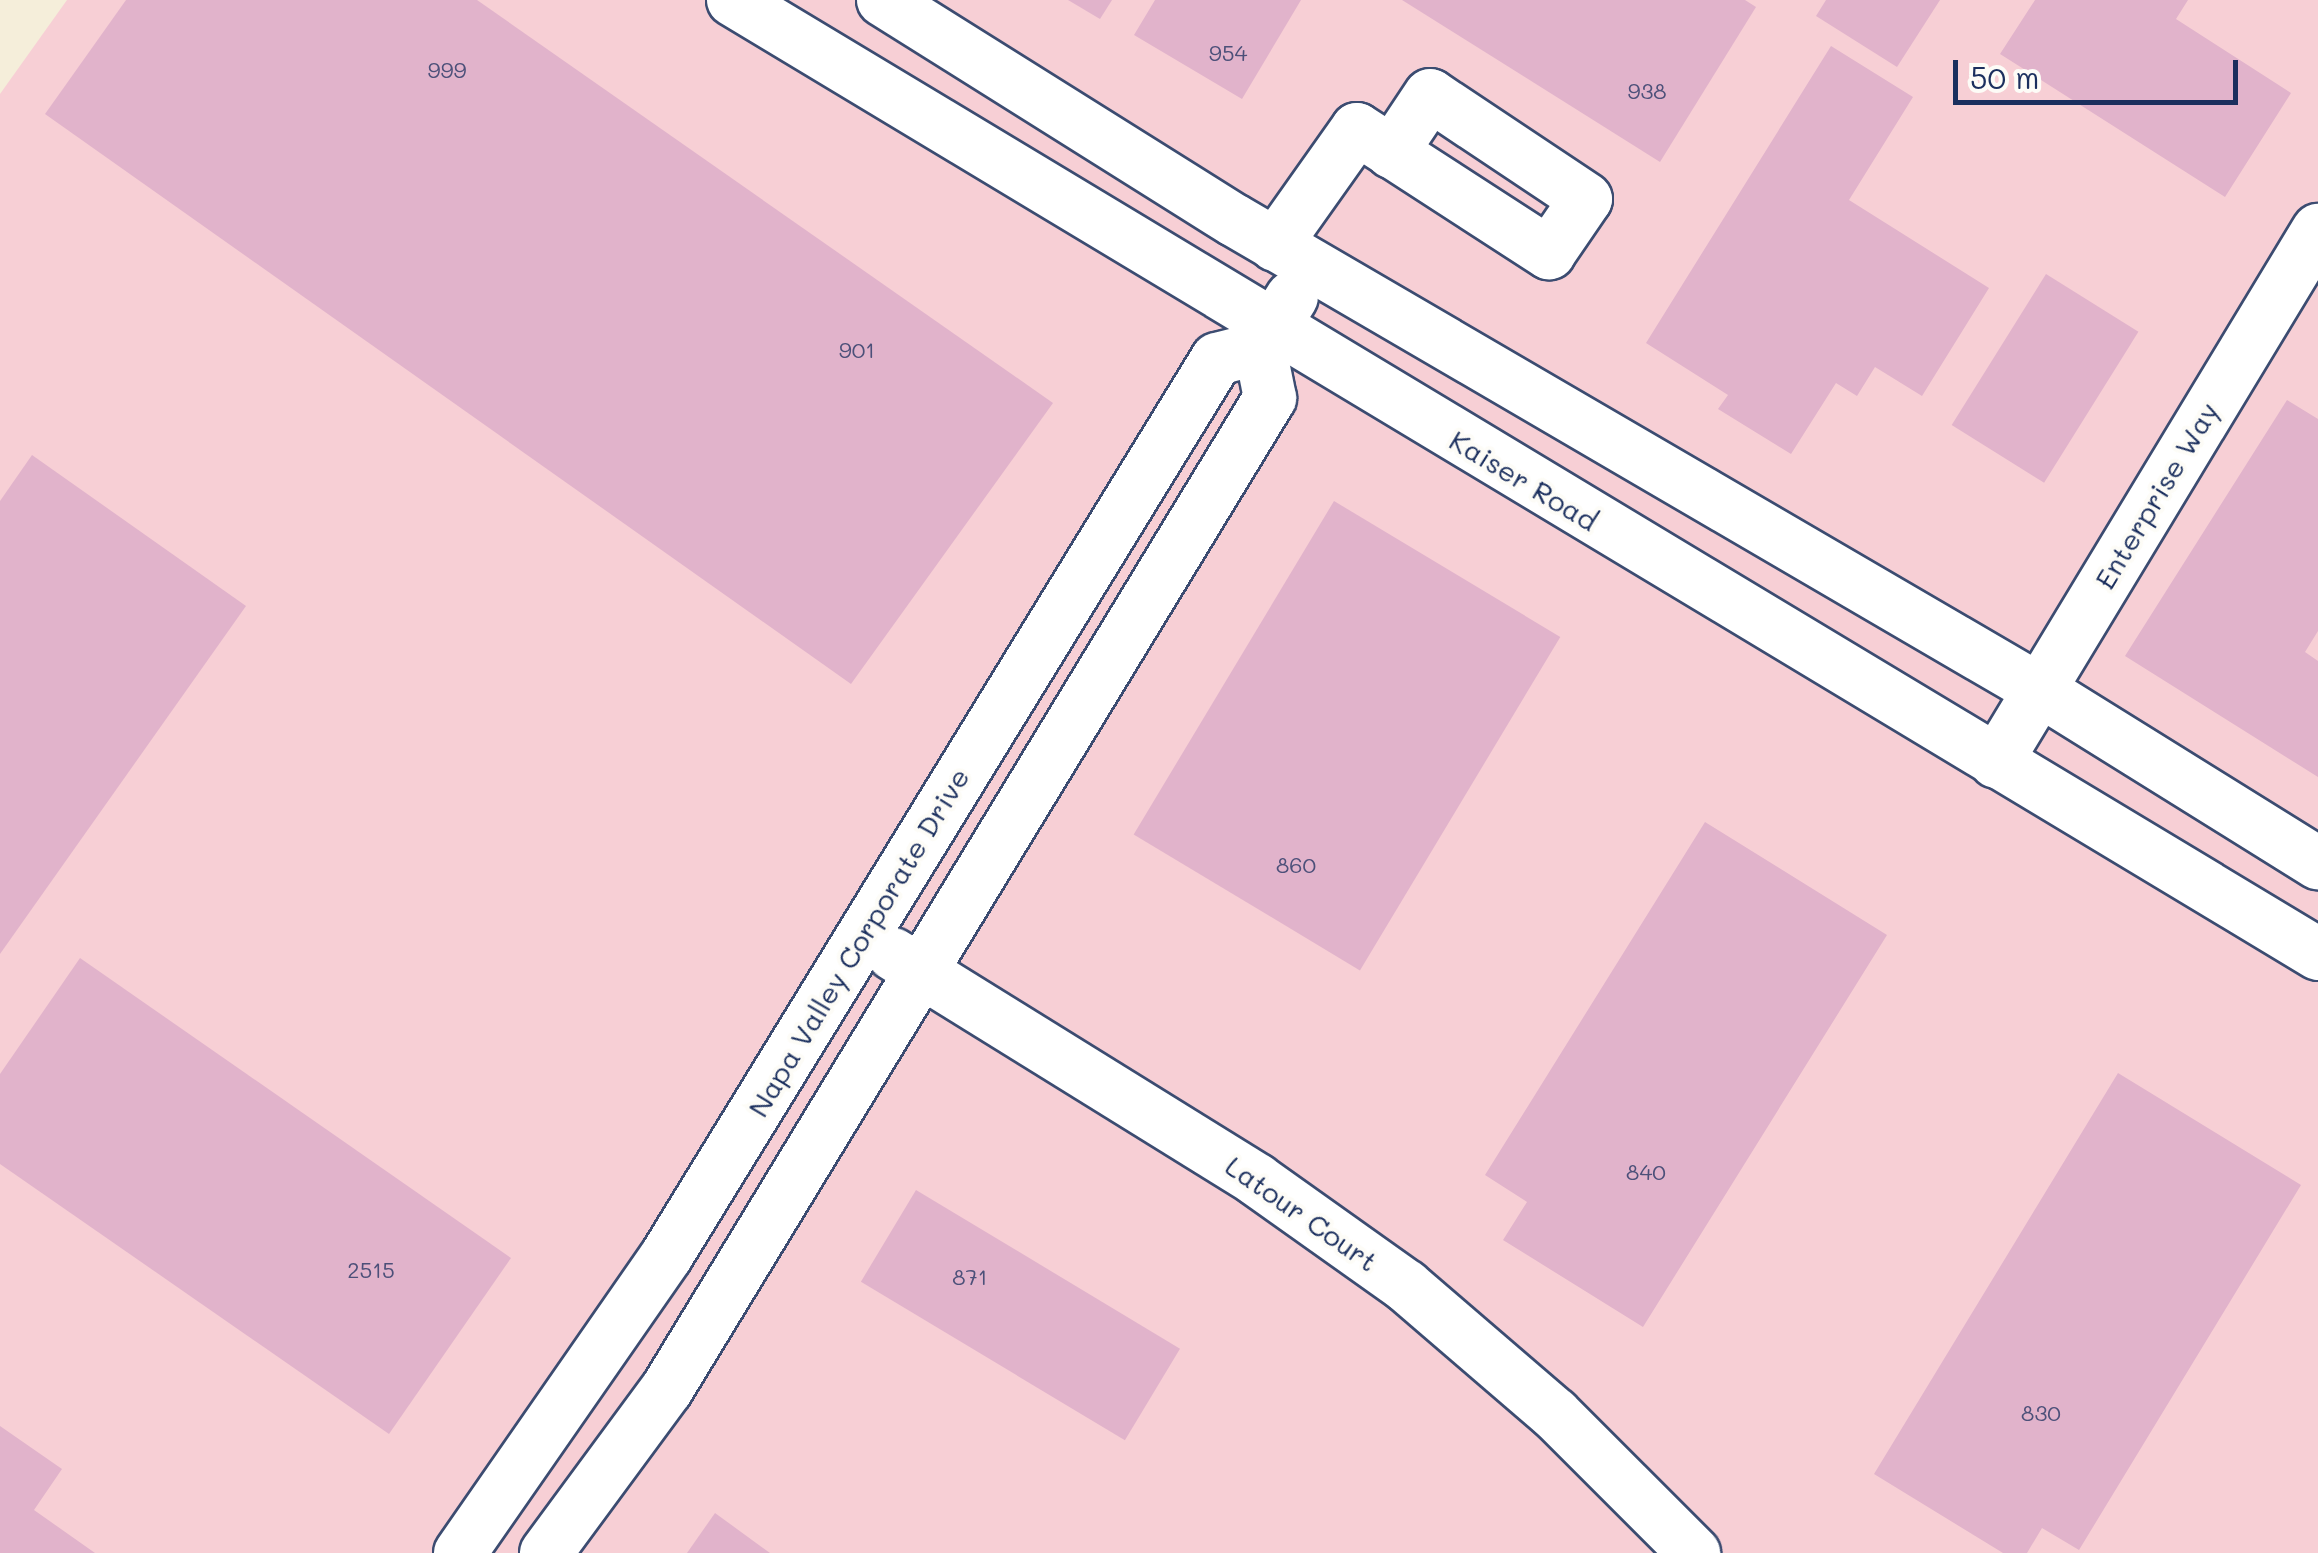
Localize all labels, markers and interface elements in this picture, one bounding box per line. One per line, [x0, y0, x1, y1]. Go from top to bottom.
house number: 954 [1209, 40, 1247, 66]
scale bar [1958, 40, 2243, 102]
house number: 999 [427, 57, 467, 83]
text: 50 m [1970, 57, 2040, 97]
house number: 938 [1627, 78, 1667, 104]
house number: 901 [839, 337, 875, 363]
street label: Enterprise Way [2087, 396, 2225, 594]
street label: Kaiser Road [1444, 423, 1604, 537]
street label: Napa Valley Corporate Drive [740, 762, 976, 1122]
house number: 860 [1276, 852, 1316, 878]
street label: Latour Court [1220, 1148, 1384, 1278]
house number: 840 [1626, 1159, 1666, 1185]
house number: 2515 [347, 1257, 395, 1283]
house number: 871 [952, 1264, 988, 1290]
house number: 830 [2021, 1400, 2061, 1426]

